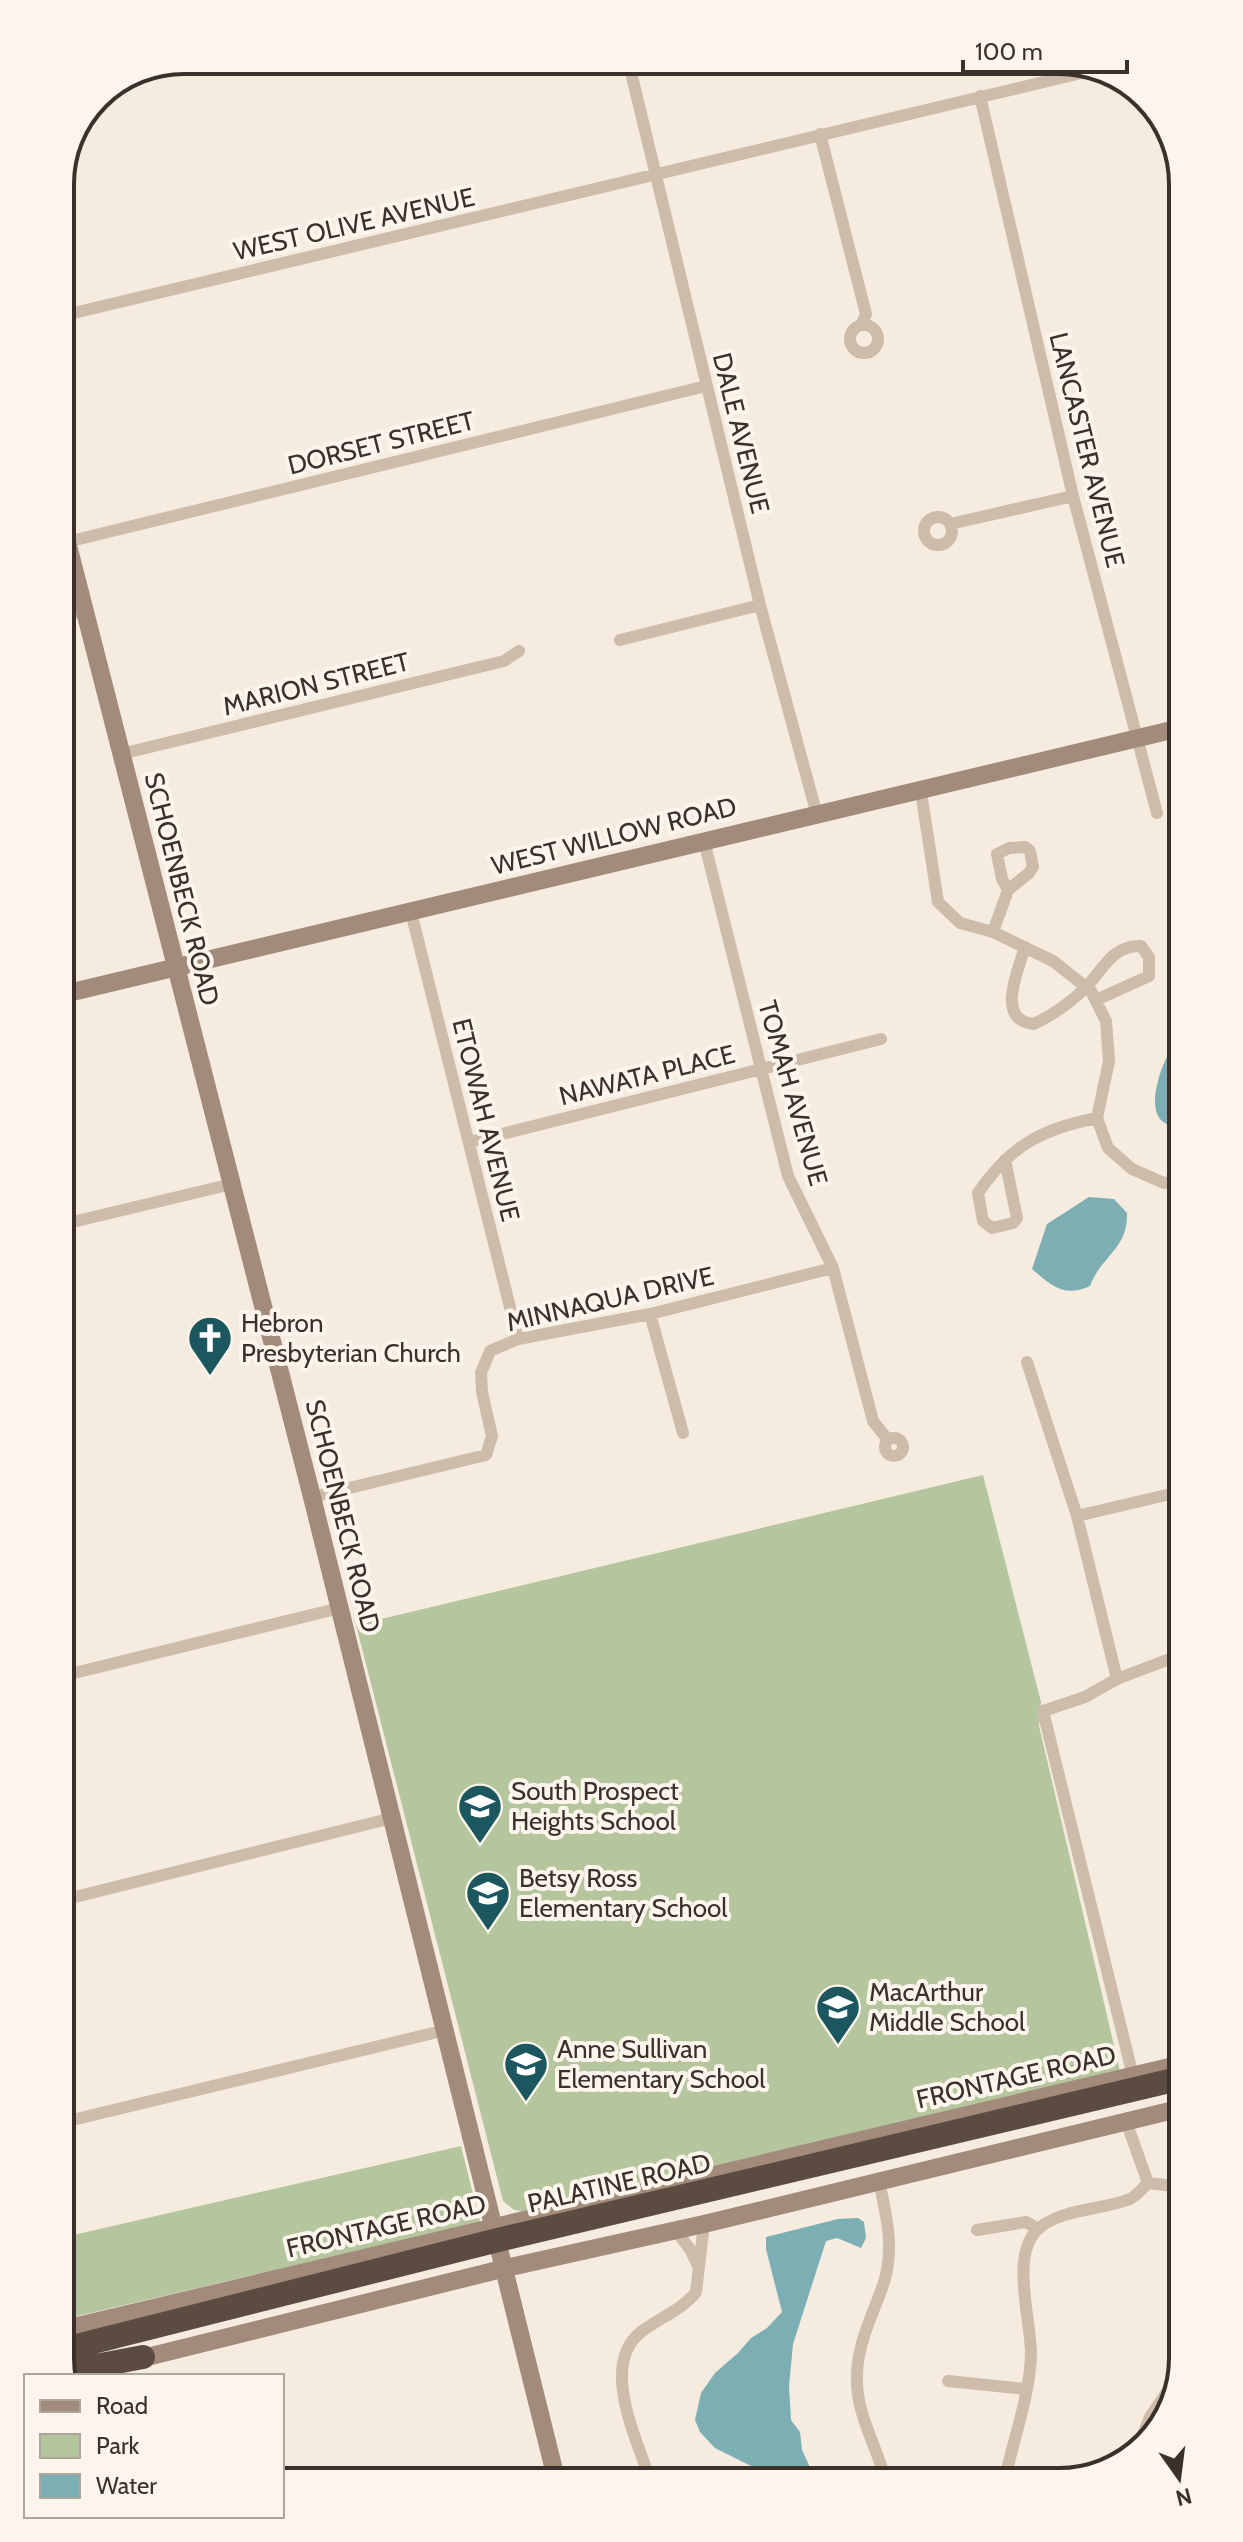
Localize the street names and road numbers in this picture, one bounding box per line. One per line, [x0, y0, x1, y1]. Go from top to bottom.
street label: WEST OLIVE AVENUE [230, 181, 478, 267]
street label: LANCASTER AVENUE [1042, 329, 1132, 571]
street label: DALE AVENUE [706, 349, 776, 517]
street label: DORSET STREET [284, 404, 478, 482]
street label: MARION STREET [219, 645, 413, 723]
street label: SCHOENBECK ROAD [138, 769, 226, 1009]
street label: WEST WILLOW ROAD [488, 790, 740, 882]
street label: TOMAH AVENUE [751, 997, 835, 1189]
street label: ETOWAH AVENUE [445, 1015, 527, 1225]
street label: NAWATA PLACE [556, 1038, 738, 1112]
street label: MINNAQUA DRIVE [503, 1260, 717, 1338]
street label: SCHOENBECK ROAD [299, 1396, 387, 1636]
street label: FRONTAGE ROAD [913, 2038, 1119, 2116]
street label: PALATINE ROAD [524, 2146, 714, 2220]
street label: FRONTAGE ROAD [283, 2187, 489, 2265]

